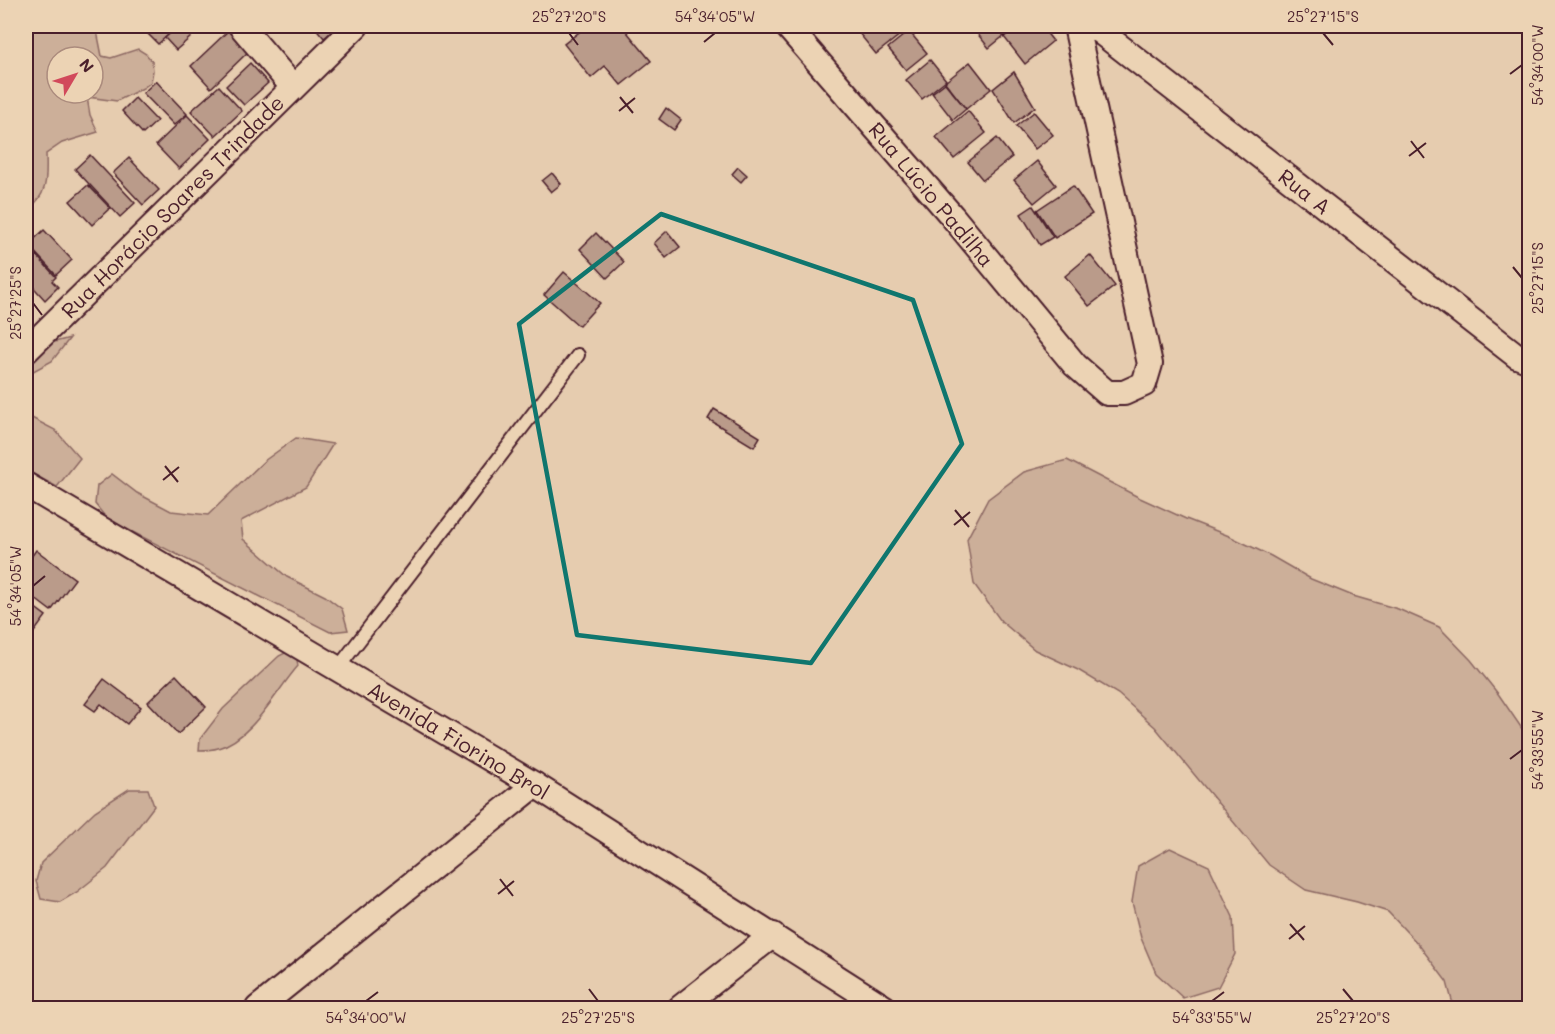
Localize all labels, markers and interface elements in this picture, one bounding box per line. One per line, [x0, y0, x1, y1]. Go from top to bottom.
text: 25°27'20"S [532, 6, 606, 26]
text: 54°34'05"W [675, 6, 755, 26]
text: 25°27'15"S [1287, 6, 1359, 26]
text: 54°34'00"W [1527, 24, 1547, 106]
north arrow [45, 45, 105, 105]
text: N [75, 54, 99, 77]
street label: Rua Horácio Soares Trindade [55, 89, 289, 323]
street label: Rua Lúcio Padilha [863, 116, 1001, 272]
street label: Rua A [1273, 162, 1337, 220]
text: 25°27'15"S [1527, 242, 1547, 314]
text: 25°27'25"S [5, 266, 25, 340]
text: 54°34'05"W [5, 546, 25, 626]
street label: Avenida Fiorino Brol [363, 675, 555, 805]
text: 54°33'55"W [1527, 710, 1547, 790]
text: 54°34'00"W [325, 1007, 407, 1027]
text: 25°27'25"S [561, 1007, 635, 1027]
text: 54°33'55"W [1172, 1007, 1252, 1027]
text: 25°27'20"S [1316, 1007, 1390, 1027]

